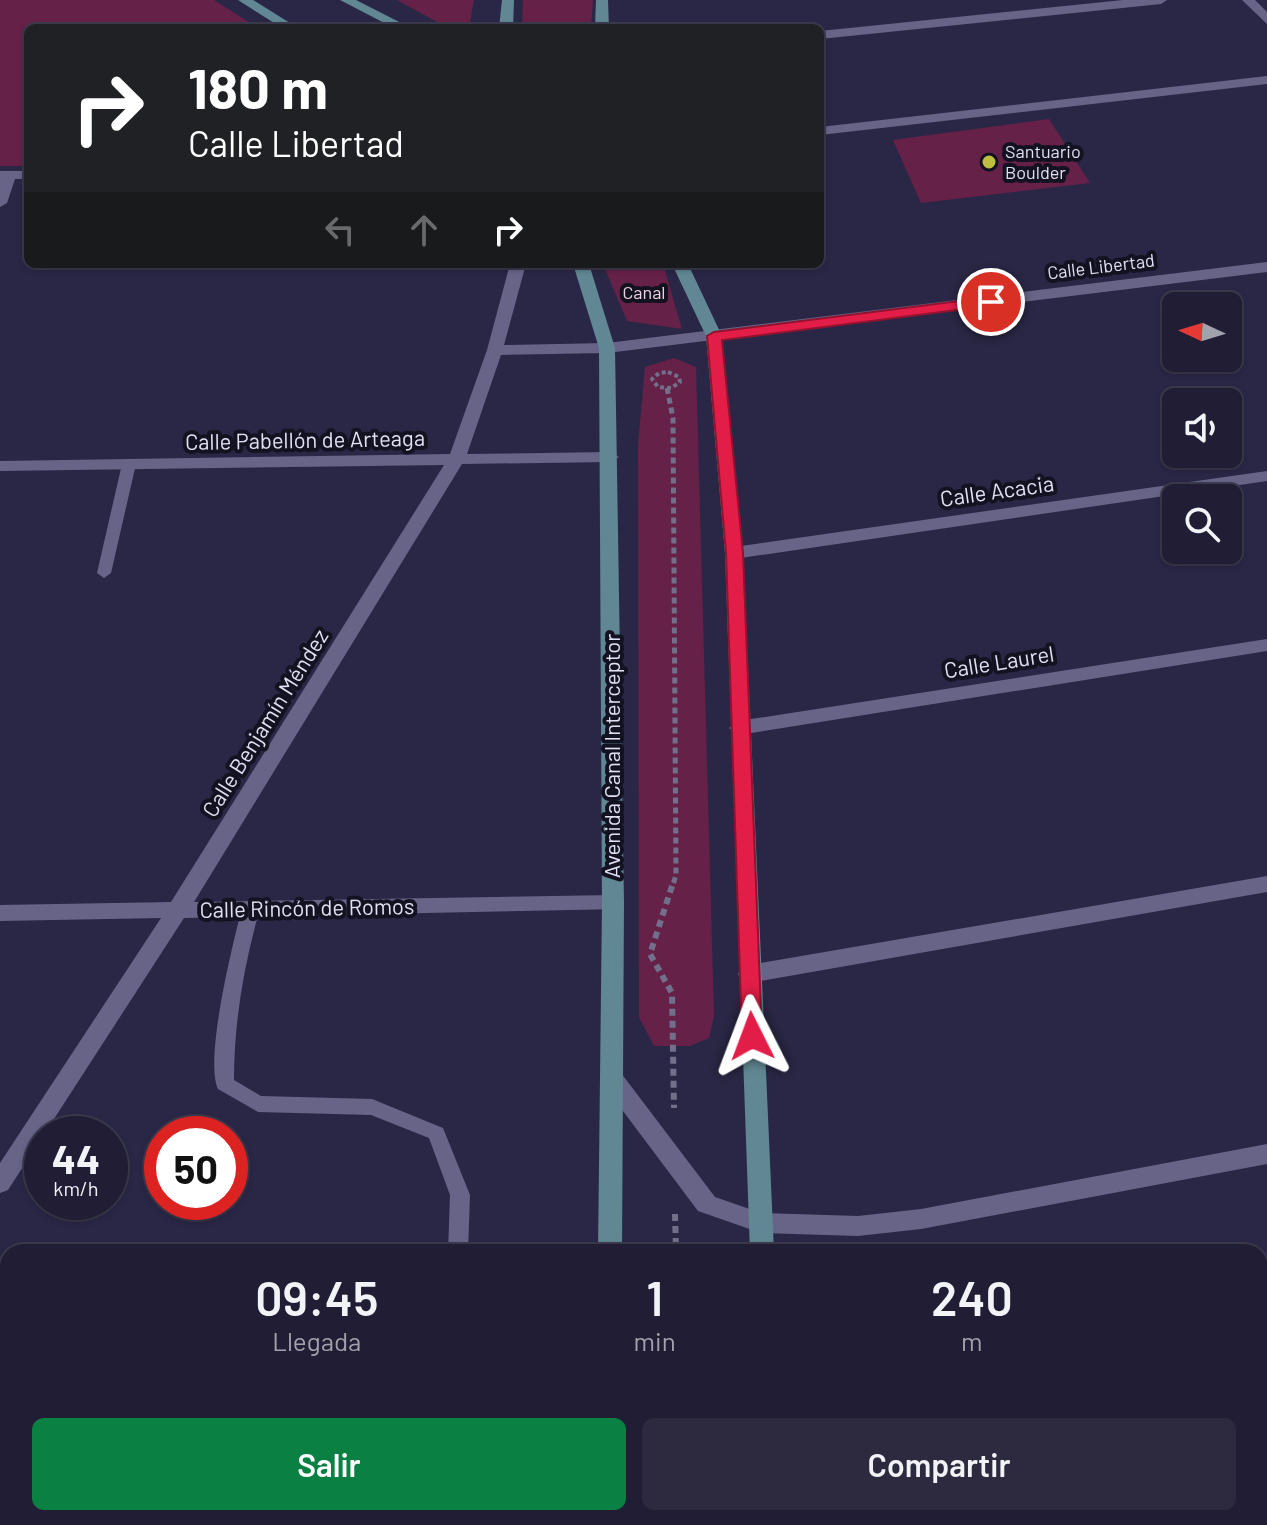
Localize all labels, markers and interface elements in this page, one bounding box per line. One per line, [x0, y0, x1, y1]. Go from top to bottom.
text: 180 m [188, 53, 328, 120]
icon: right [56, 56, 160, 160]
text: Calle Libertad [188, 121, 404, 164]
place label: Santuario Boulder [1005, 140, 1081, 183]
marker: Santuario Boulder [980, 153, 998, 171]
icon: left [318, 208, 362, 252]
icon: ahead [402, 208, 446, 252]
icon: right [486, 208, 530, 252]
street label: Calle Libertad [1046, 249, 1156, 284]
pin [957, 268, 1025, 336]
icon: arrive [969, 280, 1013, 324]
park label: Canal [622, 281, 666, 303]
north arrow [1162, 292, 1242, 372]
map controls [1162, 292, 1242, 564]
button: sound [1162, 388, 1242, 468]
street label: Calle Pabellón de Arteaga [185, 424, 425, 454]
street label: Calle Acacia [938, 469, 1055, 511]
button: search [1162, 484, 1242, 564]
street label: Calle Benjamín Méndez [196, 624, 333, 821]
street label: Avenida Canal Interceptor [598, 634, 624, 878]
street label: Calle Laurel [942, 639, 1056, 683]
street label: Calle Rincón de Romos [199, 892, 415, 922]
position arrow [710, 994, 794, 1078]
speed limit sign: 50 [144, 1116, 248, 1220]
text: 44 [52, 1134, 100, 1182]
text: km/h [53, 1176, 99, 1200]
text: 09:45 [255, 1268, 378, 1326]
text: 1 [646, 1268, 663, 1326]
text: 240 [931, 1268, 1013, 1326]
text: Llegada [272, 1325, 361, 1356]
text: min [634, 1325, 676, 1356]
text: m [961, 1325, 983, 1356]
button: Salir [32, 1418, 626, 1510]
button: Compartir [642, 1418, 1236, 1510]

